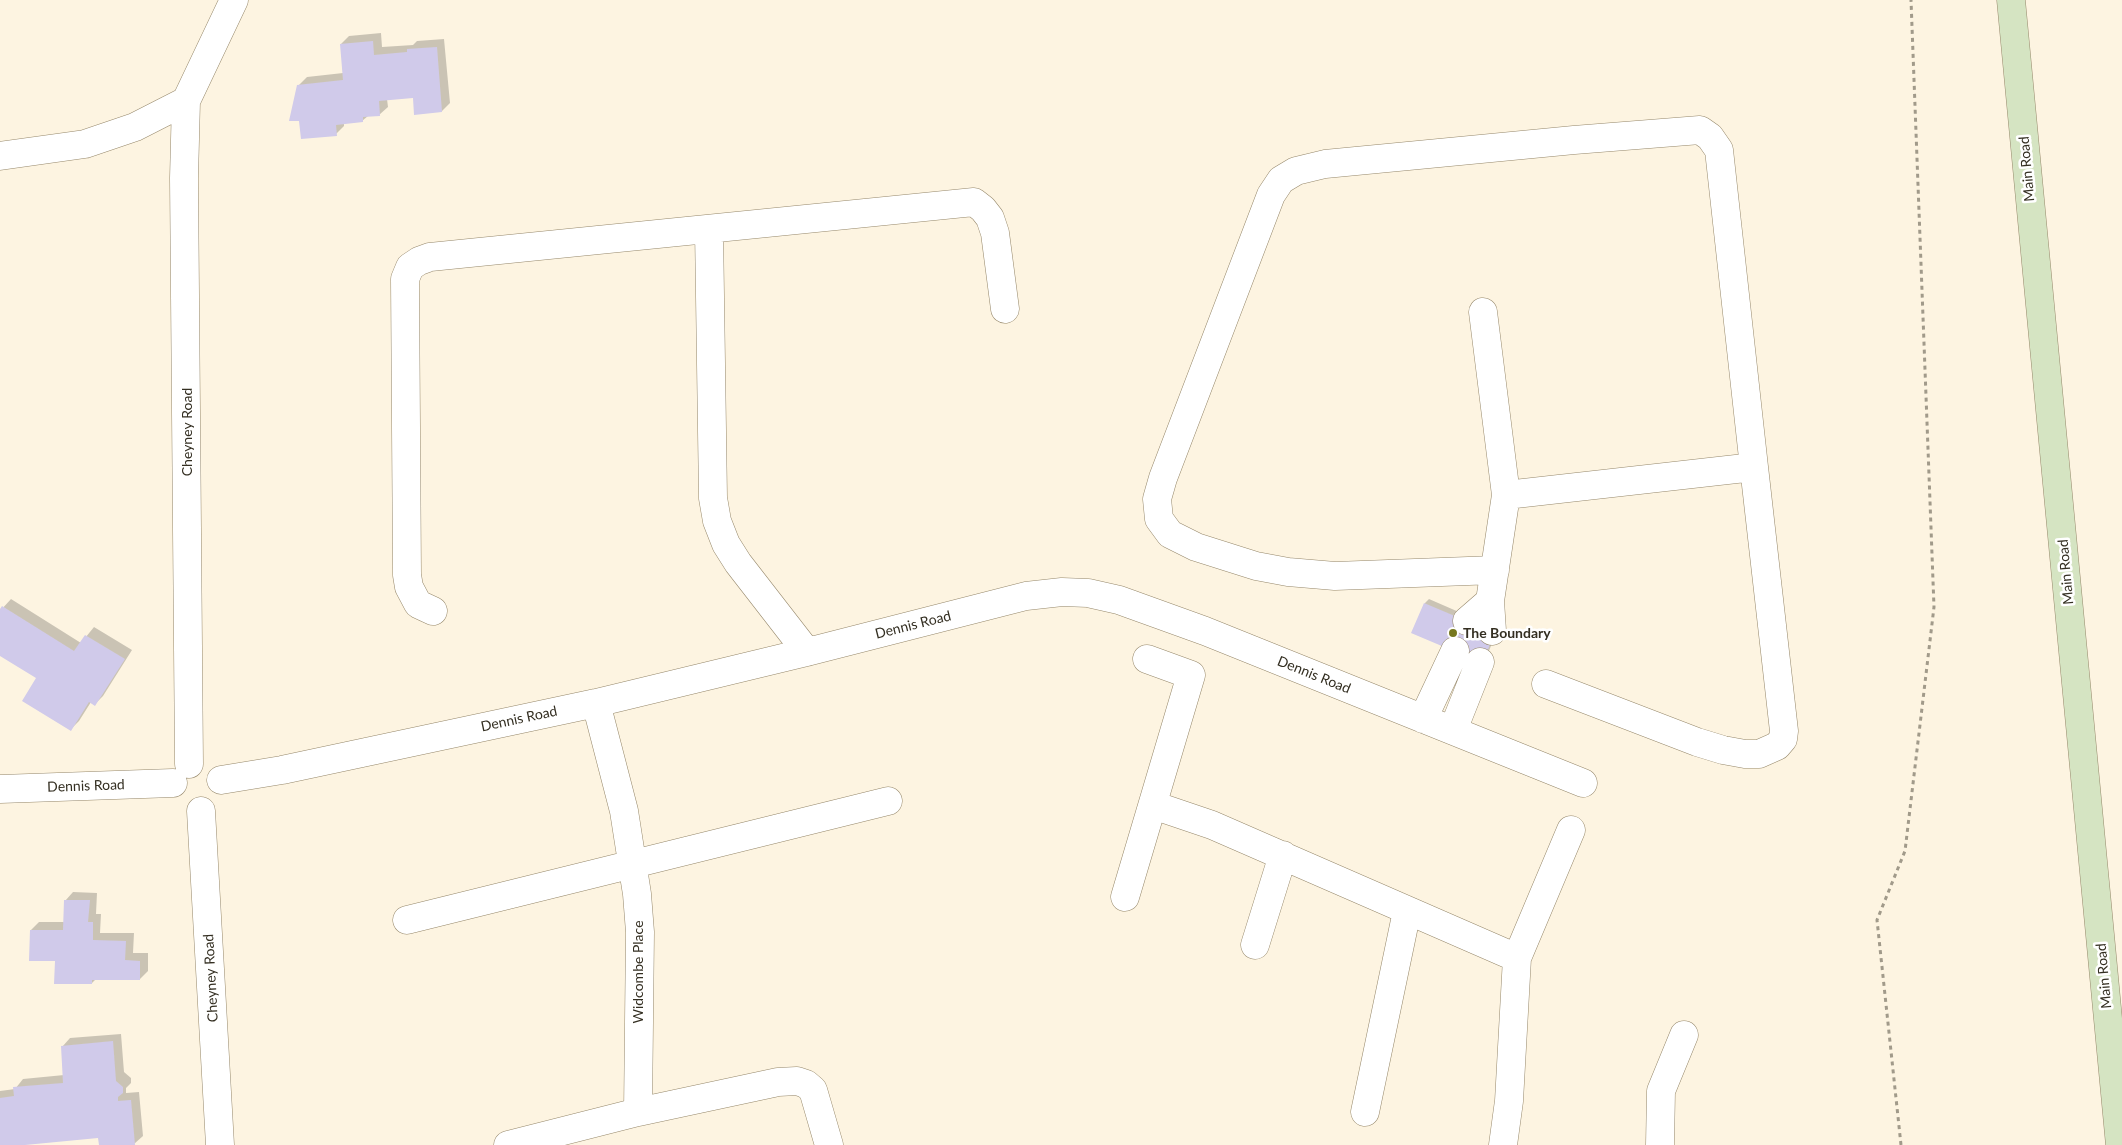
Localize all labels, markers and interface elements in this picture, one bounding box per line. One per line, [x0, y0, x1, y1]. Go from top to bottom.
street label: Main Road [2016, 136, 2038, 202]
street label: Cheyney Road [179, 388, 195, 476]
street label: Main Road [2055, 539, 2077, 605]
street label: Dennis Road [873, 607, 953, 643]
place label: The Boundary [1463, 625, 1551, 641]
marker: The Boundary [1447, 627, 1459, 639]
street label: Dennis Road [1275, 653, 1353, 697]
street label: Dennis Road [479, 703, 559, 735]
street label: Dennis Road [47, 776, 125, 796]
street label: Widcombe Place [630, 920, 646, 1024]
street label: Cheyney Road [200, 933, 222, 1023]
street label: Main Road [2093, 943, 2115, 1009]

